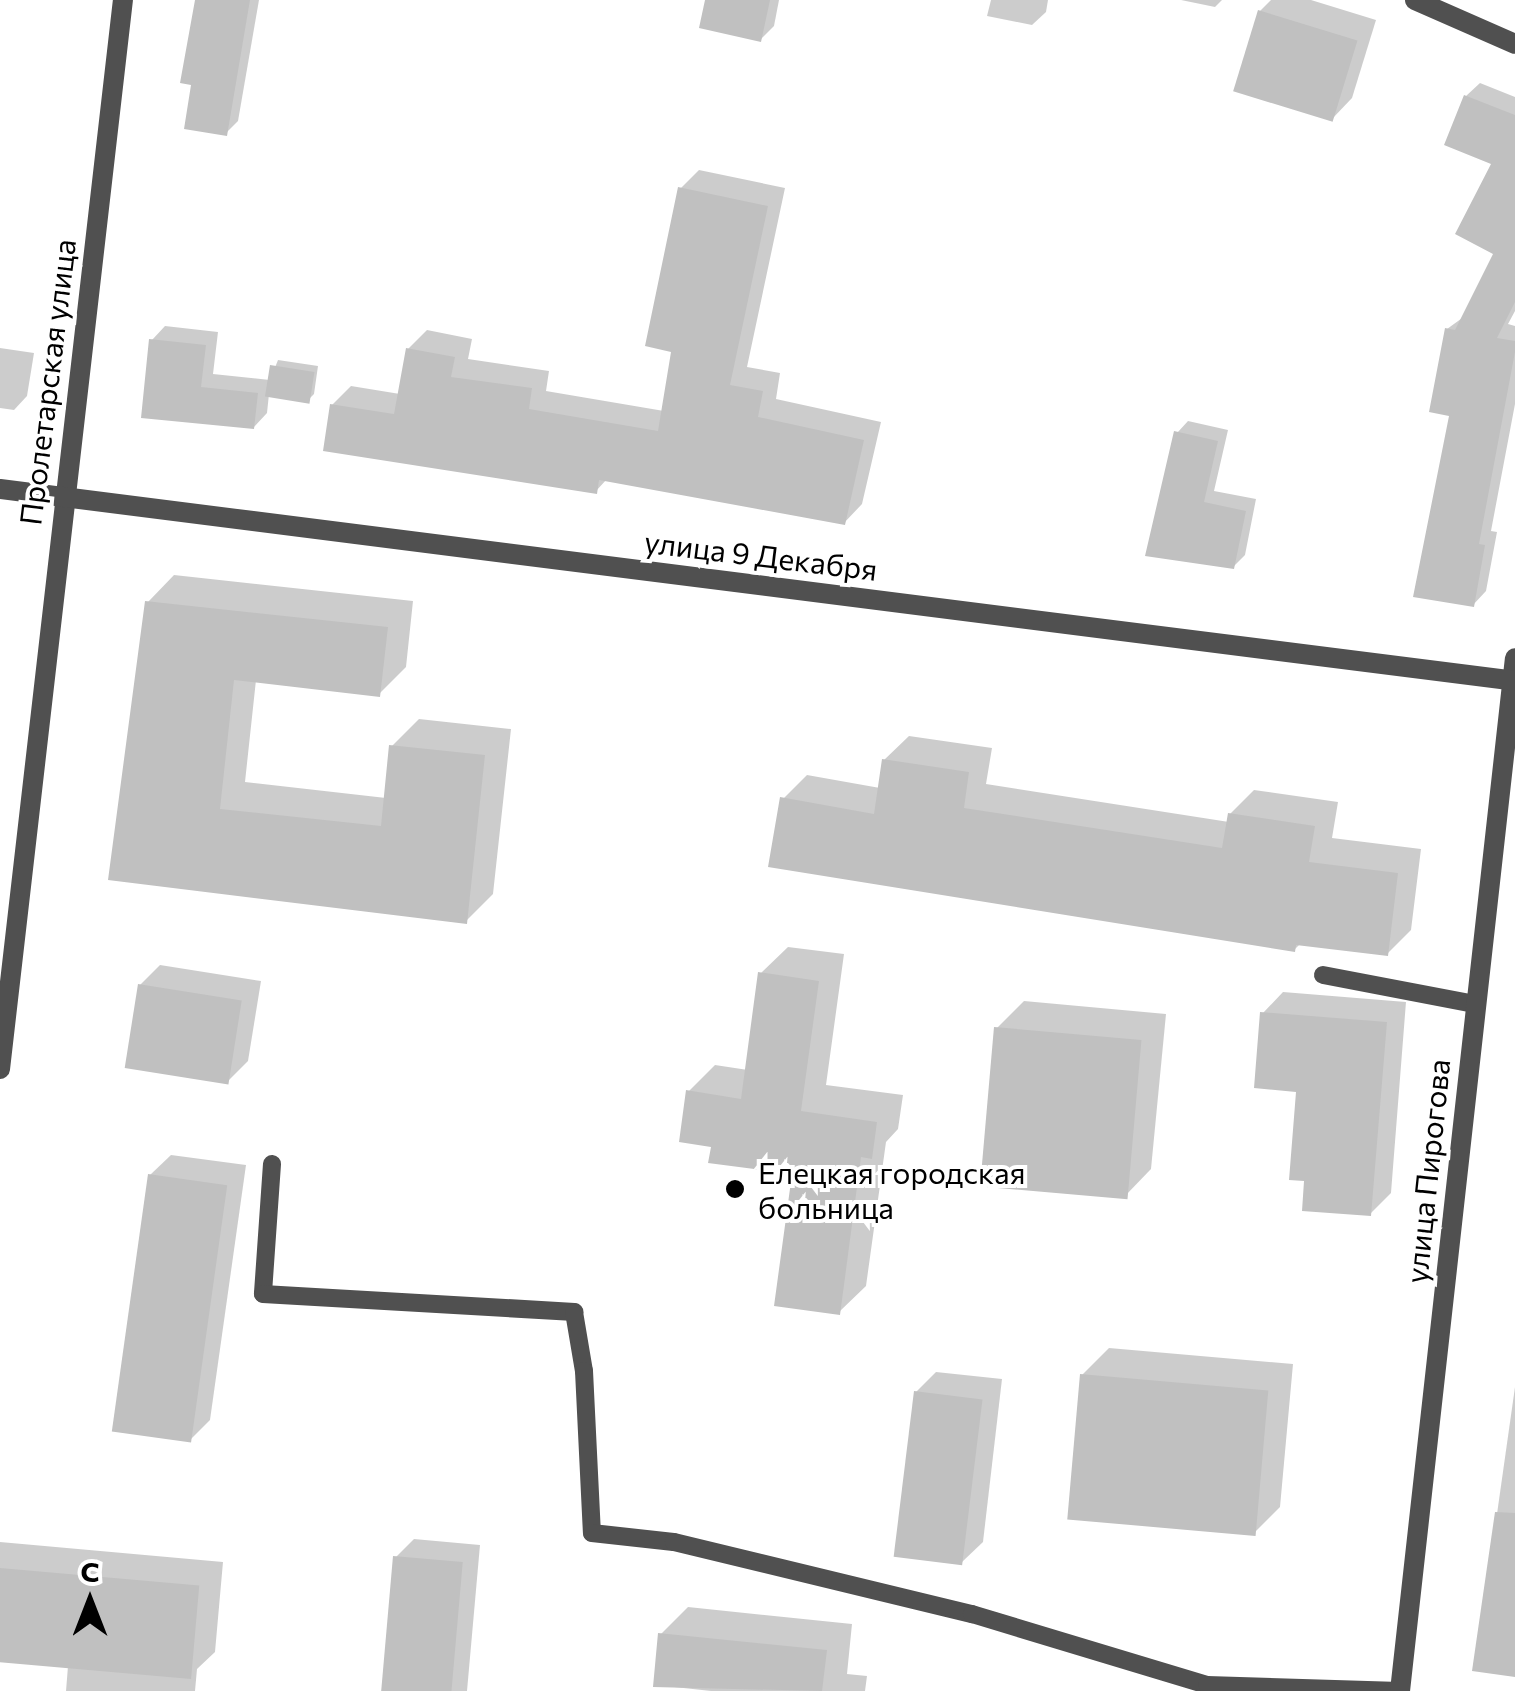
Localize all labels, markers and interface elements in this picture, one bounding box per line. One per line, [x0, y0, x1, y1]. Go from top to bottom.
street label: Пролетарская улица [12, 237, 82, 527]
street label: улица 9 Декабря [643, 523, 879, 587]
street label: улица Пирогова [1397, 1057, 1457, 1285]
place label: Елецкая городская больница [758, 1154, 1025, 1224]
marker: Елецкая городская больница [722, 1176, 748, 1202]
north arrow [40, 1551, 140, 1651]
text: С [80, 1554, 100, 1588]

